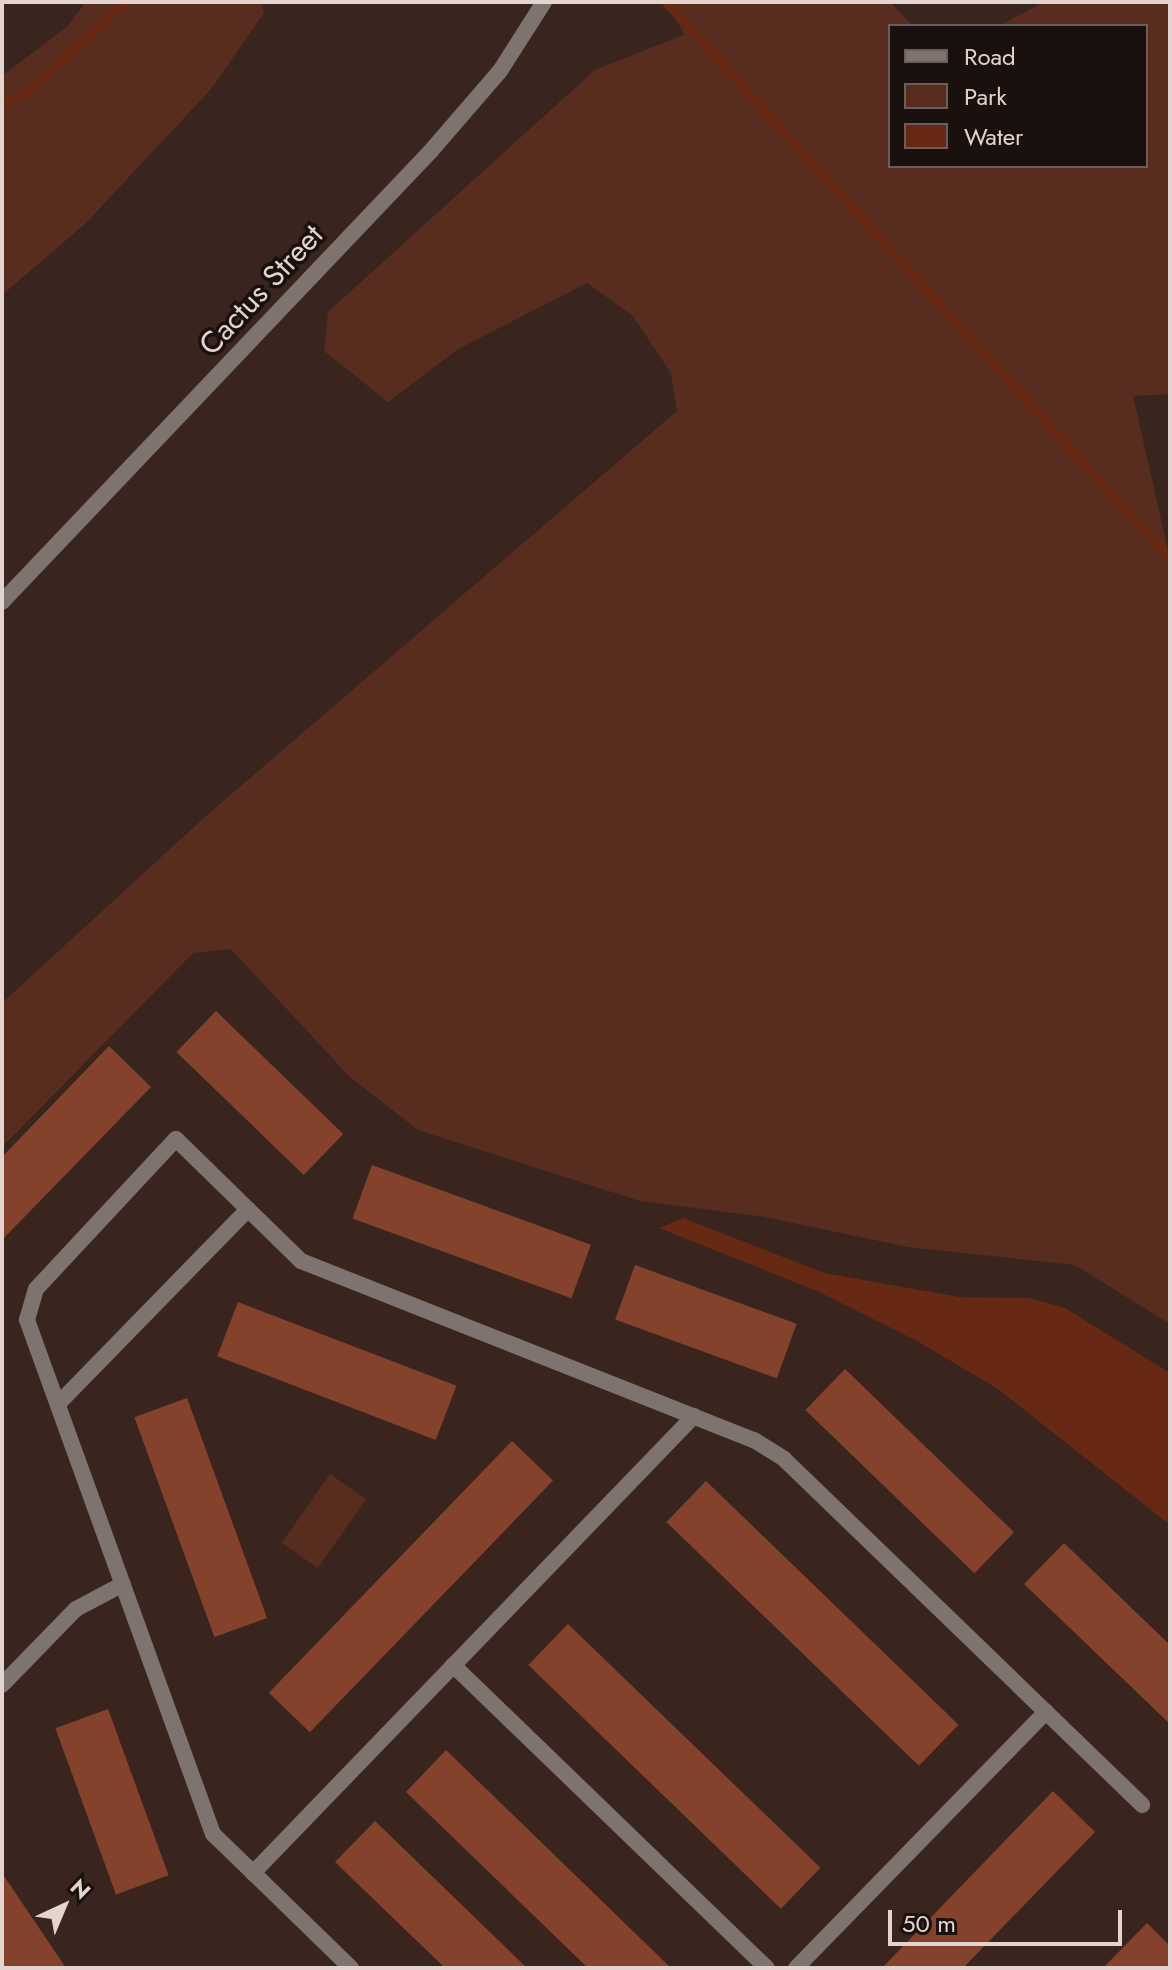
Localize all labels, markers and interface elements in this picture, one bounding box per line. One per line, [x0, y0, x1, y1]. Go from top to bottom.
legend [888, 24, 1148, 168]
text: Road [964, 39, 1016, 74]
text: Park [964, 79, 1007, 114]
text: Water [964, 119, 1023, 154]
street label: Cactus Street [192, 217, 330, 363]
north arrow [24, 1866, 104, 1946]
text: N [63, 1871, 98, 1906]
scale bar [892, 1894, 1126, 1944]
text: 50 m [902, 1906, 956, 1941]

